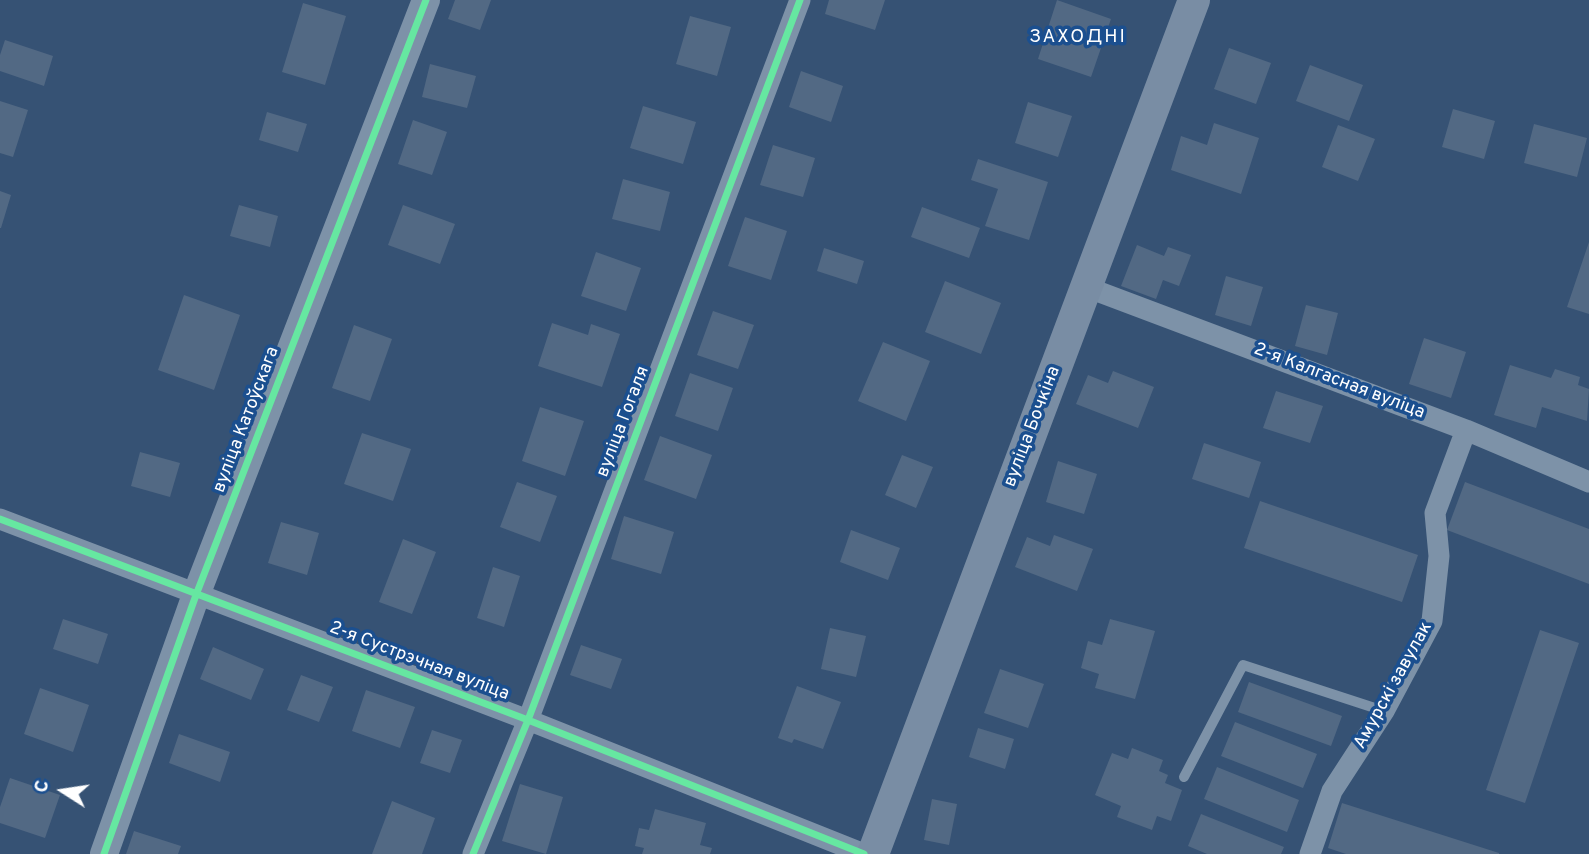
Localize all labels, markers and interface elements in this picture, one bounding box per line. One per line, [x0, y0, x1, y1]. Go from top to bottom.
district label: ЗАХОДНІ [1030, 27, 1126, 49]
street label: 2-я Калгасная вуліца [1250, 339, 1428, 425]
street label: вуліца Катоўскага [209, 344, 285, 496]
street label: вуліца Гогаля [593, 363, 655, 481]
street label: вуліца Бочкіна [1000, 364, 1066, 490]
street label: 2-я Сустрэчная вуліца [326, 618, 512, 706]
street label: Амурскі завулак [1350, 619, 1438, 753]
north arrow [28, 756, 98, 826]
text: С [29, 778, 55, 795]

